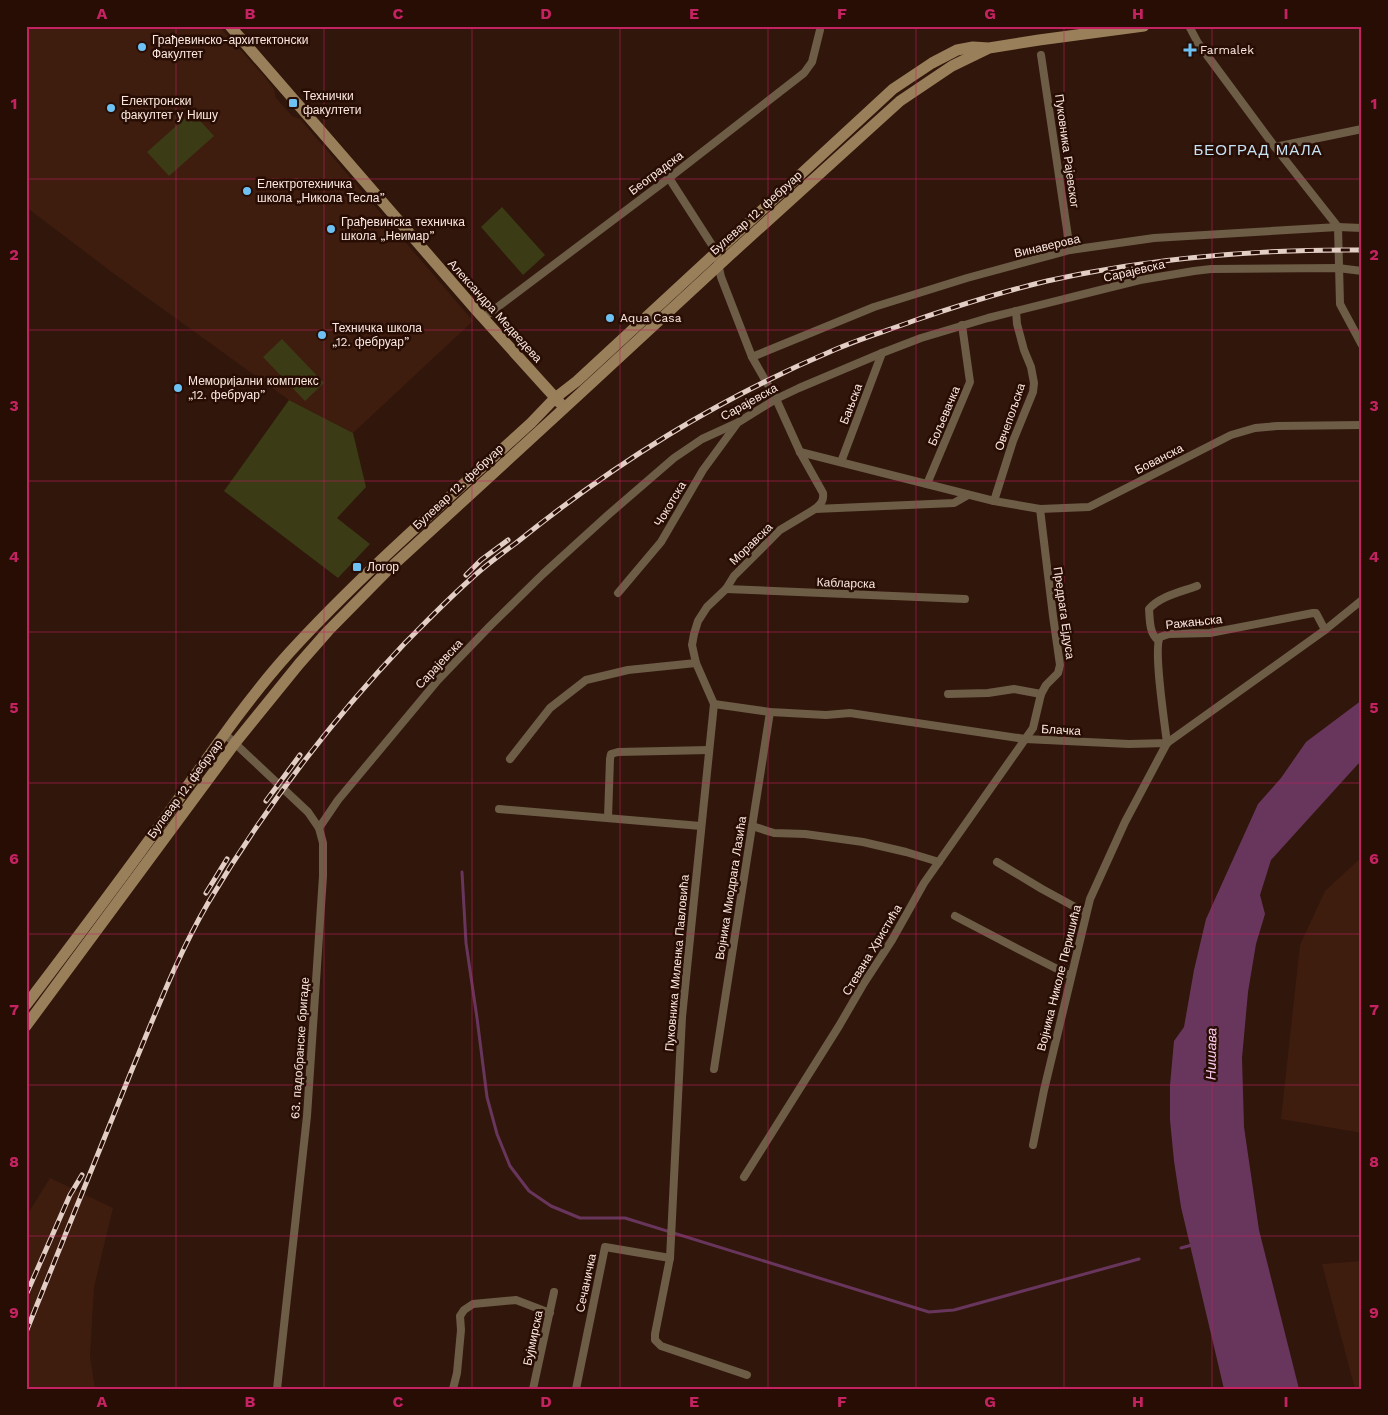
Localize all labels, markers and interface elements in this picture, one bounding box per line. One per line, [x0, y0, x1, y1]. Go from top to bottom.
text: A [97, 4, 108, 23]
text: B [245, 4, 256, 23]
text: C [393, 4, 404, 23]
text: D [540, 4, 552, 23]
text: E [689, 4, 699, 23]
text: F [837, 4, 847, 23]
text: G [984, 4, 996, 23]
text: H [1132, 4, 1144, 23]
text: I [1283, 4, 1289, 23]
place label: Грађевинско-архитектонски Факултет [152, 33, 308, 61]
marker: Грађевинско-архитектонски Факултет [136, 41, 148, 53]
place label: Farmalek [1200, 43, 1254, 57]
marker: Farmalek [1184, 44, 1196, 56]
place label: Технички факултети [303, 89, 362, 117]
street label: Пуковника Рајевског [1052, 93, 1082, 210]
text: 1 [11, 94, 17, 113]
place label: Електронски факултет у Нишу [121, 94, 218, 122]
text: 1 [1371, 94, 1377, 113]
marker: Технички факултети [287, 97, 299, 109]
marker: Електронски факултет у Нишу [105, 102, 117, 114]
district label: БЕОГРАД МАЛА [1193, 141, 1323, 159]
street label: Београдска [626, 148, 686, 198]
street label: Булевар 12. фебруар [707, 168, 805, 258]
place label: Електротехничка школа „Никола Тесла” [257, 177, 385, 205]
marker: Електротехничка школа „Никола Тесла” [241, 185, 253, 197]
place label: Грађевинска техничка школа „Неимар” [341, 215, 465, 243]
marker: Грађевинска техничка школа „Неимар” [325, 223, 337, 235]
street label: Винаверова [1013, 232, 1082, 260]
text: 2 [9, 245, 19, 264]
text: 2 [1369, 245, 1379, 264]
street label: Александра Медведева [445, 257, 545, 366]
street label: Сарајевска [1102, 257, 1166, 285]
place label: Aqua Casa [620, 311, 682, 325]
marker: Aqua Casa [604, 312, 616, 324]
place label: Техничка школа „12. фебруар” [332, 321, 422, 349]
marker: Техничка школа „12. фебруар” [316, 329, 328, 341]
place label: Меморијални комплекс „12. фебруар” [188, 374, 319, 402]
street label: Сарајевска [718, 381, 780, 423]
street label: Бањска [837, 381, 865, 426]
street label: Овчепољска [992, 381, 1028, 453]
marker: Меморијални комплекс „12. фебруар” [172, 382, 184, 394]
street label: Бољевачка [925, 384, 963, 448]
text: 3 [9, 396, 19, 415]
text: 3 [1369, 396, 1379, 415]
street label: Булевар 12. фебруар [410, 441, 506, 533]
street label: Бованска [1133, 441, 1186, 477]
street label: Чокотска [651, 479, 689, 529]
street label: Моравска [727, 520, 776, 568]
text: 4 [9, 547, 19, 566]
text: 4 [1369, 547, 1379, 566]
place label: Логор [367, 560, 399, 574]
marker: Логор [351, 561, 363, 573]
street label: Предрага Ејдуса [1051, 566, 1077, 660]
street label: Кабларска [817, 575, 876, 591]
street label: Ражањска [1165, 612, 1223, 632]
street label: Сарајевска [413, 636, 466, 692]
text: 5 [9, 698, 19, 717]
text: 5 [1369, 698, 1379, 717]
street label: Блачка [1041, 722, 1081, 738]
street label: Булевар 12. фебруар [145, 737, 226, 841]
street label: Војника Миодрага Лазића [713, 815, 749, 961]
text: 6 [9, 849, 19, 868]
text: 6 [1369, 849, 1379, 868]
street label: Пуковника Миленка Павловића [662, 874, 692, 1052]
street label: Стевана Христића [839, 902, 905, 998]
street label: Војника Николе Перишића [1034, 903, 1084, 1053]
street label: 63. падобранске бригаде [288, 976, 312, 1119]
text: 7 [9, 1000, 19, 1019]
text: 7 [1369, 1000, 1379, 1019]
water label: Нишава [1203, 1028, 1219, 1080]
text: 8 [9, 1152, 19, 1171]
text: 8 [1369, 1152, 1379, 1171]
street label: Сечаничка [573, 1252, 599, 1314]
text: 9 [9, 1303, 19, 1322]
text: 9 [1369, 1303, 1379, 1322]
street label: Бујмирска [520, 1309, 546, 1367]
text: A [97, 1392, 108, 1411]
text: B [245, 1392, 256, 1411]
text: C [393, 1392, 404, 1411]
text: D [540, 1392, 552, 1411]
text: E [689, 1392, 699, 1411]
text: F [837, 1392, 847, 1411]
text: G [984, 1392, 996, 1411]
text: H [1132, 1392, 1144, 1411]
text: I [1283, 1392, 1289, 1411]

